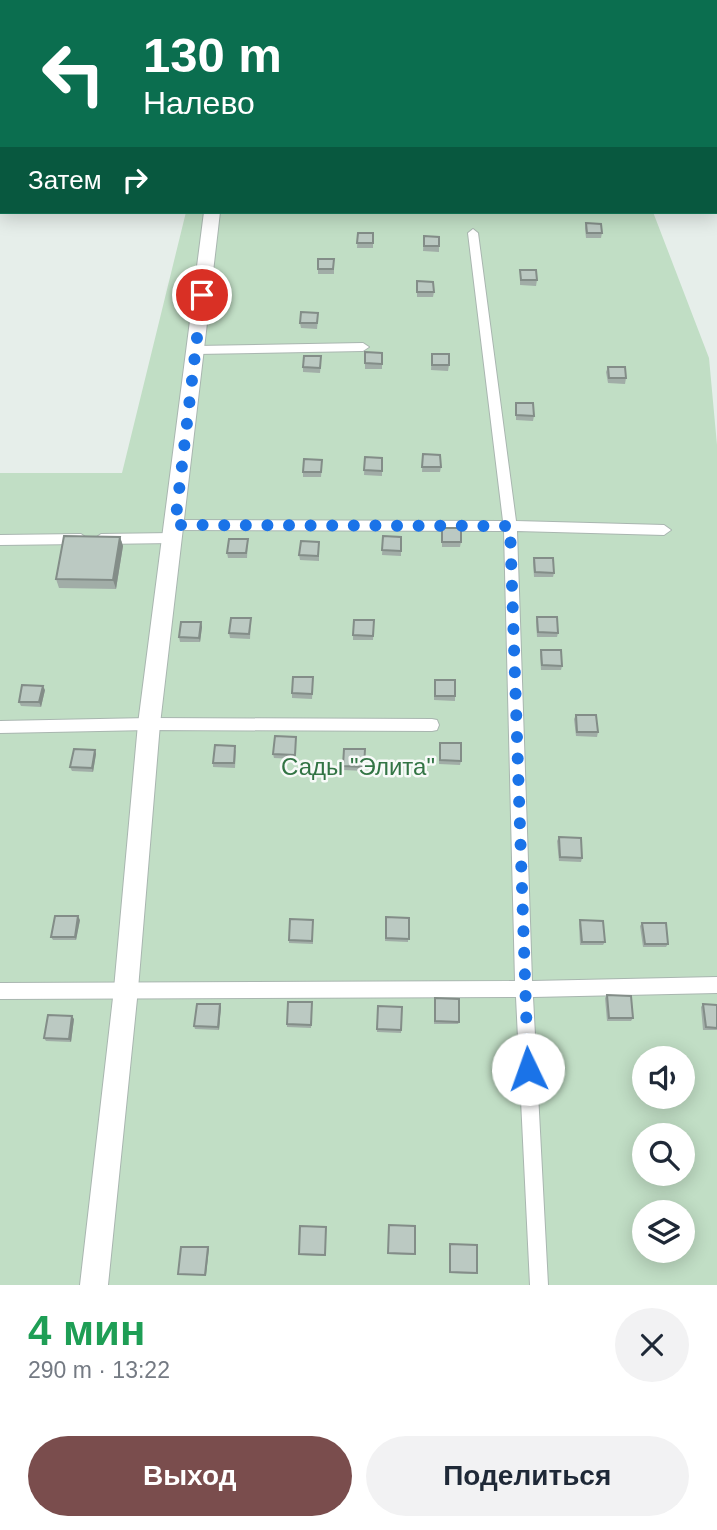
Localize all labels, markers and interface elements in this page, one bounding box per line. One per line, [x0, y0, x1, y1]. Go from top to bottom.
icon: left [28, 28, 119, 119]
text: 130 m [143, 28, 282, 82]
text: Налево [143, 85, 255, 121]
icon: right [116, 161, 154, 199]
text: Затем [28, 165, 102, 195]
pin [172, 265, 232, 325]
icon: arrive [183, 276, 221, 314]
park label: Сады "Элита" [281, 753, 435, 780]
position arrow [491, 1032, 565, 1106]
map controls [632, 1046, 695, 1263]
button: sound [632, 1046, 695, 1109]
button: search [632, 1123, 695, 1186]
button: layers [632, 1200, 695, 1263]
text: 4 мин [28, 1307, 145, 1354]
button: close [615, 1308, 689, 1382]
text: 290 m · 13:22 [28, 1357, 170, 1383]
button: Выход [28, 1436, 352, 1516]
button: Поделиться [366, 1436, 689, 1516]

